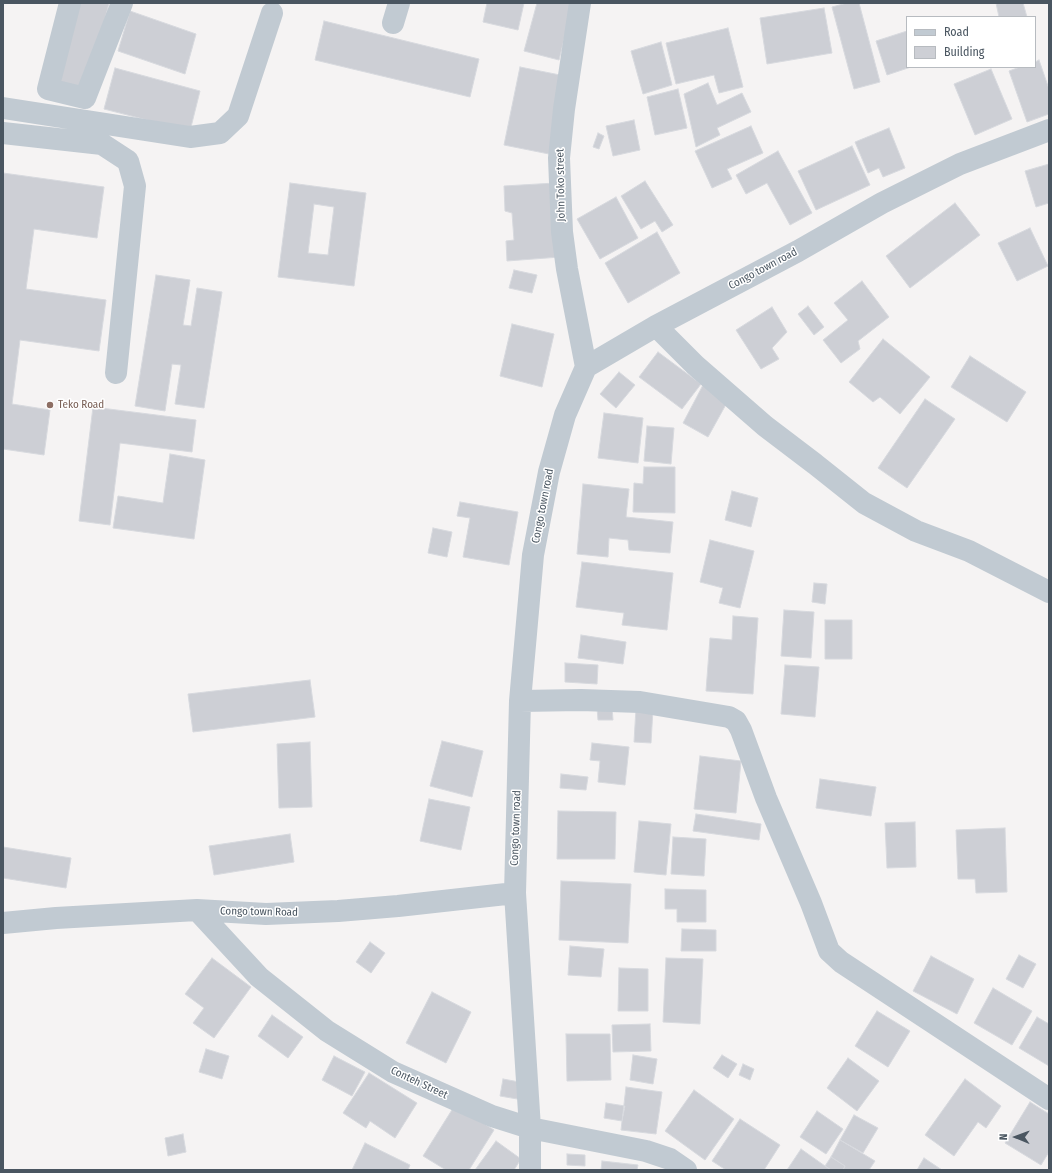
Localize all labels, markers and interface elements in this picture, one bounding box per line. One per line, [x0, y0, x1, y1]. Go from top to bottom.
legend [906, 16, 1036, 68]
text: Road [944, 25, 969, 39]
text: Building [944, 45, 984, 59]
street label: John Toko street [554, 148, 568, 222]
street label: Congo town road [727, 245, 799, 293]
place label: Teko Road [58, 398, 104, 412]
marker: Teko Road [45, 400, 55, 410]
street label: Congo town road [529, 468, 557, 544]
street label: Congo town road [508, 790, 524, 866]
street label: Congo town Road [220, 905, 298, 919]
street label: Conteh Street [388, 1064, 450, 1102]
north arrow [996, 1117, 1036, 1157]
text: N [997, 1133, 1010, 1140]

